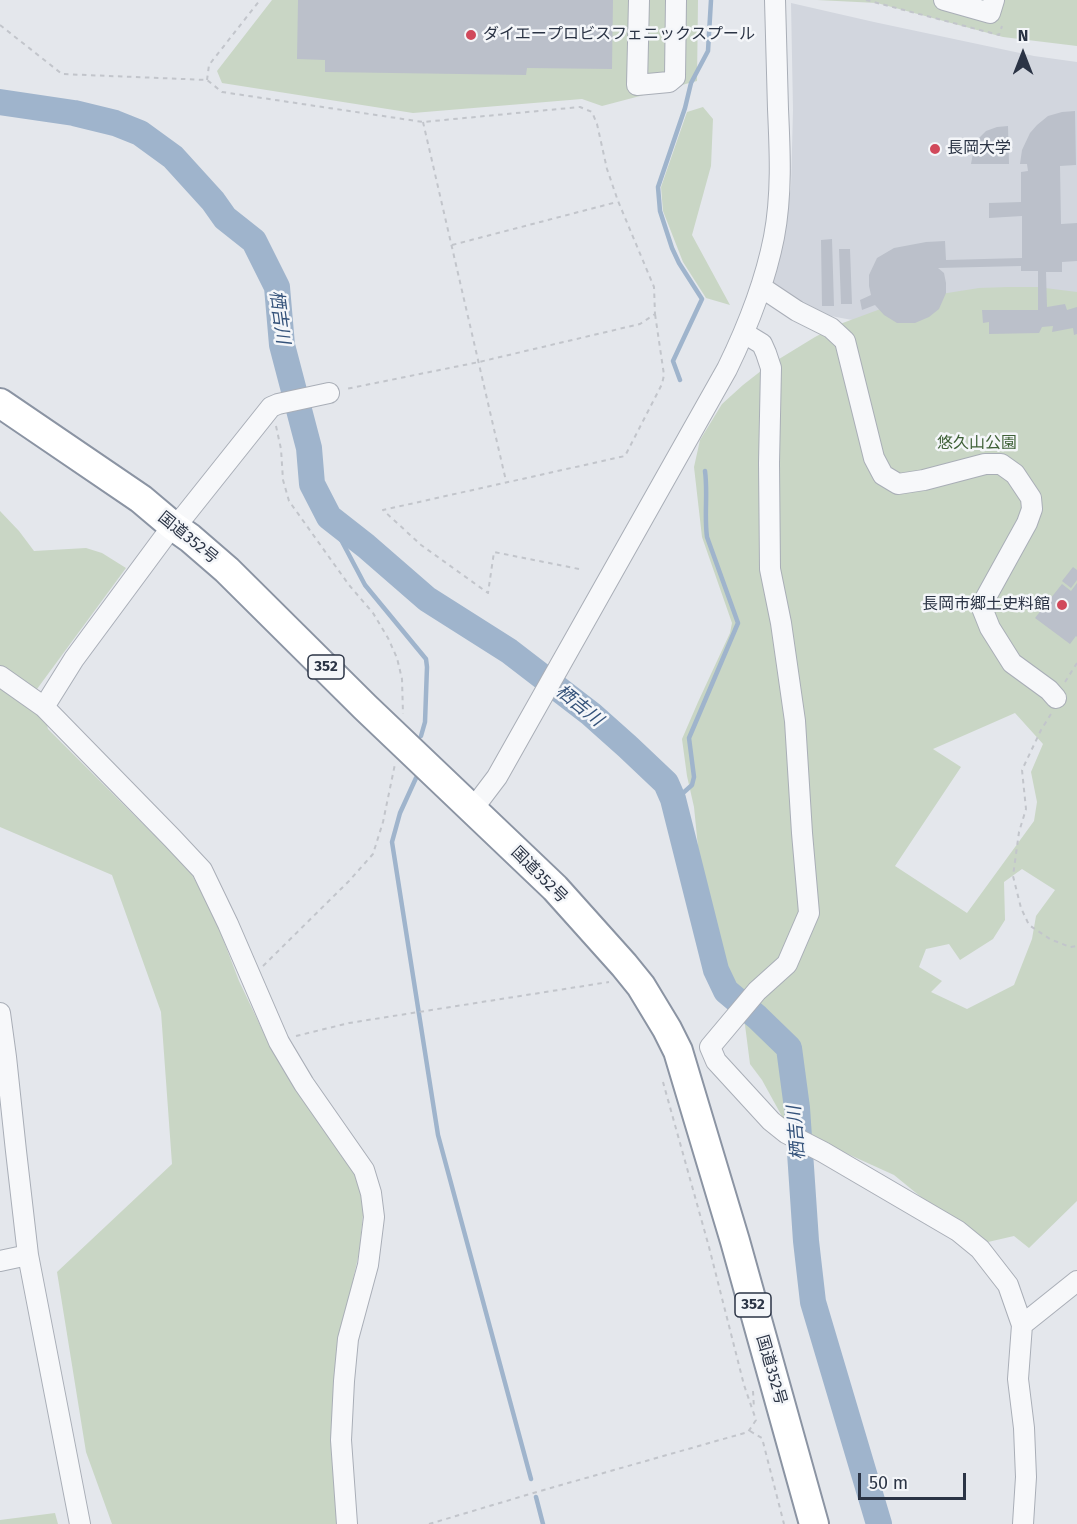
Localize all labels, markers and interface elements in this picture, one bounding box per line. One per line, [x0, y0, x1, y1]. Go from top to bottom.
north arrow [993, 24, 1053, 84]
place label: ダイエープロビスフェニックスプール [483, 25, 755, 45]
text: N [1018, 26, 1028, 45]
marker: ダイエープロビスフェニックスプール [464, 28, 478, 42]
place label: 長岡大学 [947, 139, 1011, 159]
marker: 長岡大学 [928, 142, 942, 156]
water label: 栖吉川 [265, 289, 293, 345]
park label: 悠久山公園 [937, 434, 1017, 454]
street label: 国道352号 [154, 508, 222, 568]
place label: 長岡市郷土史料館 [922, 595, 1050, 615]
marker: 長岡市郷土史料館 [1055, 598, 1069, 612]
road number: 352 [308, 655, 344, 679]
water label: 栖吉川 [551, 681, 607, 731]
street label: 国道352号 [507, 843, 571, 907]
water label: 栖吉川 [784, 1105, 810, 1161]
road number: 352 [735, 1293, 771, 1317]
street label: 国道352号 [752, 1333, 790, 1407]
scale bar [861, 1461, 969, 1499]
text: 50 m [869, 1472, 908, 1494]

